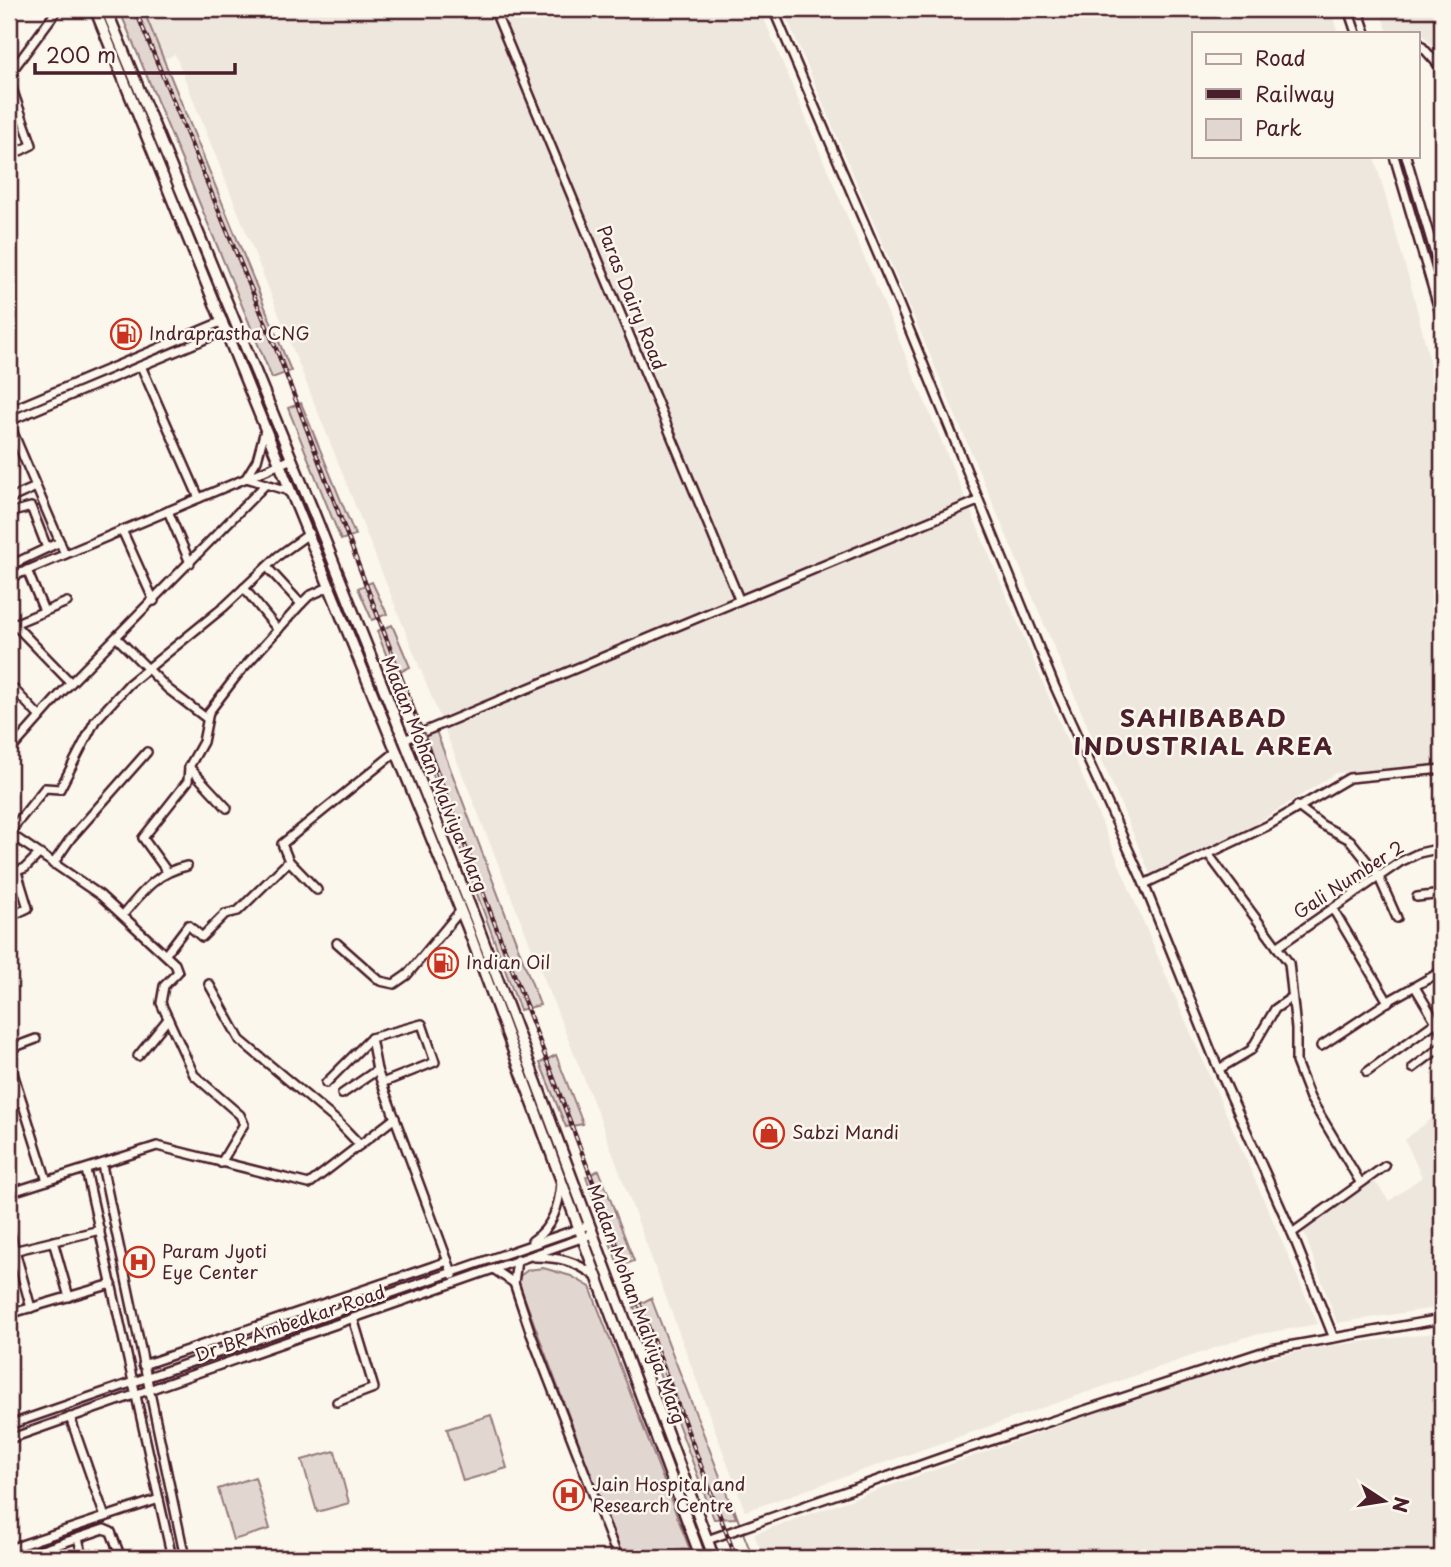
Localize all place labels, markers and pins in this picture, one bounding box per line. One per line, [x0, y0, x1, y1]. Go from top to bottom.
fuel station icon: Indraprastha CNG [109, 317, 143, 351]
place label: Indraprastha CNG [149, 319, 310, 346]
fuel station icon: Indian Oil [426, 946, 460, 980]
place label: Indian Oil [466, 948, 550, 975]
shop icon: Sabzi Mandi [752, 1116, 786, 1150]
place label: Sabzi Mandi [792, 1118, 899, 1145]
place label: Param Jyoti Eye Center [162, 1237, 267, 1285]
hospital icon: Param Jyoti Eye Center [122, 1245, 156, 1279]
place label: Jain Hospital and Research Centre [592, 1470, 745, 1518]
hospital icon: Jain Hospital and Research Centre [552, 1478, 586, 1512]

